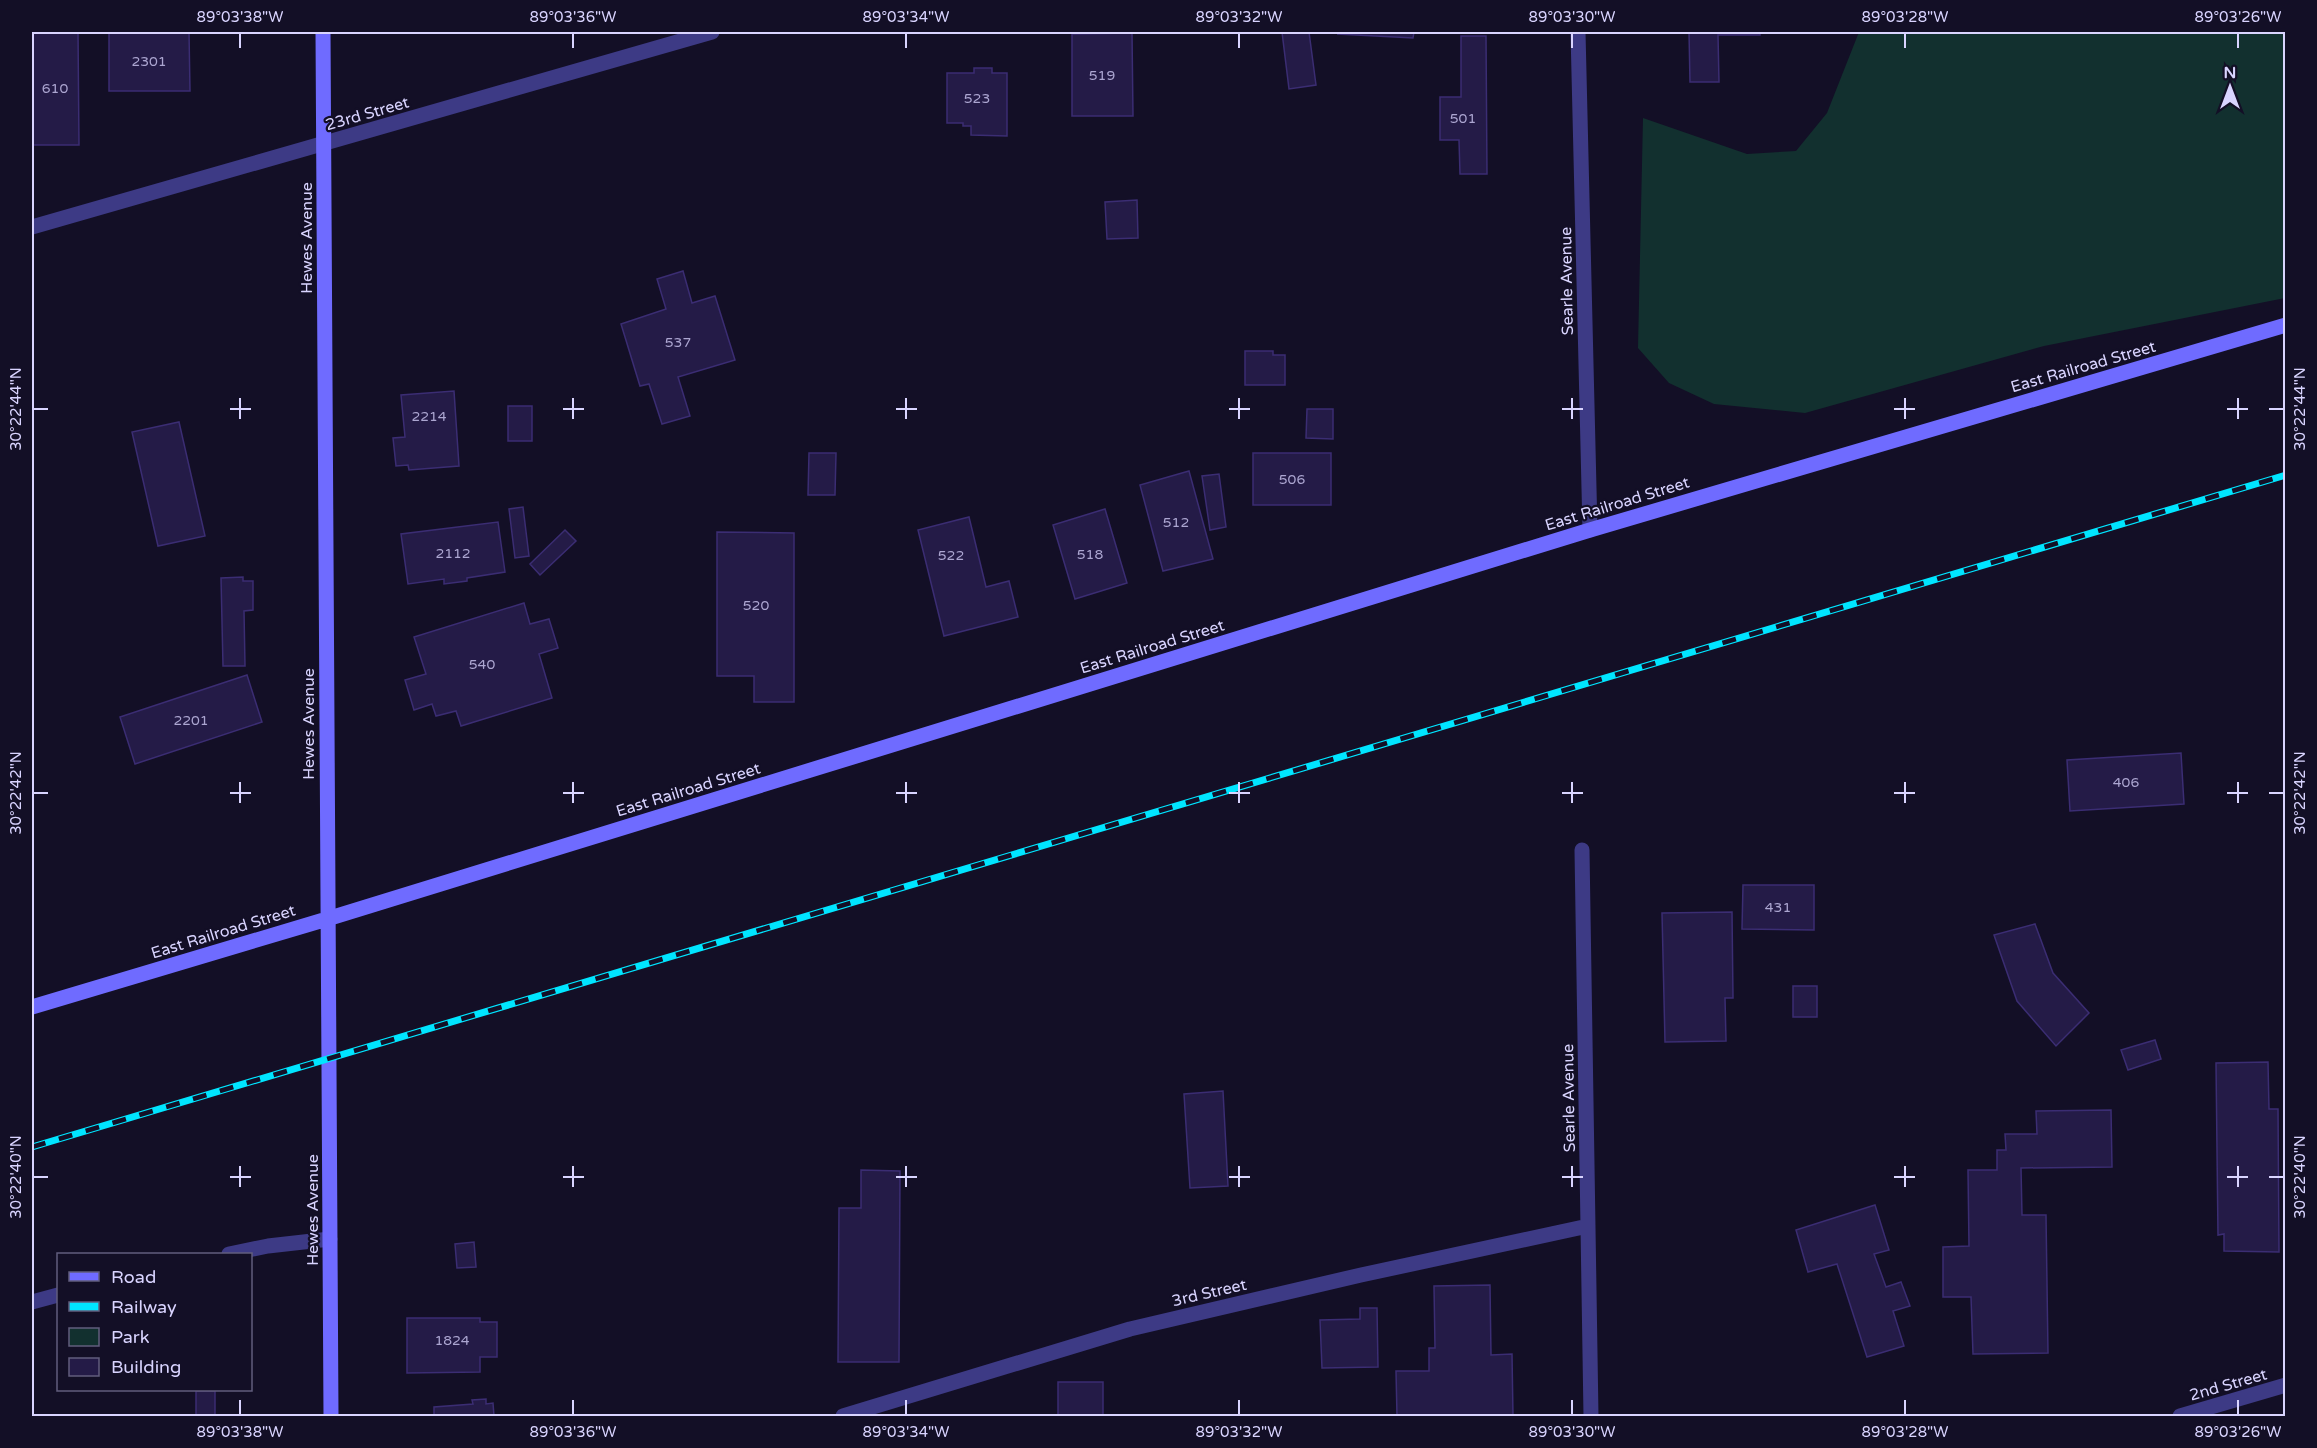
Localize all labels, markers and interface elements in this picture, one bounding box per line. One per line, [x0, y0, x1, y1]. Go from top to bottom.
text: 89°03'38"W [197, 8, 283, 26]
text: 89°03'36"W [530, 8, 616, 26]
text: 89°03'34"W [863, 8, 949, 26]
text: 89°03'32"W [1196, 8, 1282, 26]
text: 89°03'30"W [1529, 8, 1615, 26]
text: 89°03'28"W [1862, 8, 1948, 26]
text: 89°03'26"W [2195, 8, 2281, 26]
house number: 2301 [131, 53, 167, 70]
north arrow [2200, 57, 2260, 117]
text: N [2224, 63, 2236, 83]
house number: 519 [1089, 67, 1115, 84]
house number: 610 [42, 80, 68, 97]
house number: 523 [964, 90, 990, 107]
street label: 23rd Street [323, 93, 411, 135]
house number: 501 [1450, 110, 1476, 127]
street label: Hewes Avenue [297, 182, 317, 294]
street label: Searle Avenue [1556, 227, 1578, 335]
house number: 537 [665, 334, 691, 351]
street label: East Railroad Street [2008, 337, 2158, 397]
text: 30°22'44"N [7, 367, 25, 451]
text: 30°22'44"N [2291, 367, 2309, 451]
house number: 2214 [411, 408, 447, 425]
house number: 506 [1279, 471, 1305, 488]
street label: East Railroad Street [1543, 472, 1692, 535]
house number: 512 [1163, 514, 1189, 531]
house number: 2112 [435, 545, 471, 562]
house number: 518 [1077, 546, 1103, 563]
house number: 522 [938, 547, 964, 564]
house number: 520 [743, 597, 769, 614]
street label: East Railroad Street [1078, 615, 1227, 678]
house number: 540 [469, 656, 495, 673]
street label: Hewes Avenue [299, 668, 319, 780]
house number: 2201 [173, 712, 209, 729]
text: 30°22'42"N [7, 751, 25, 835]
text: 30°22'42"N [2291, 751, 2309, 835]
street label: East Railroad Street [614, 758, 763, 821]
house number: 406 [2113, 774, 2139, 791]
house number: 431 [1765, 899, 1791, 916]
street label: East Railroad Street [149, 900, 298, 963]
street label: Searle Avenue [1558, 1044, 1580, 1152]
text: 30°22'40"N [7, 1135, 25, 1219]
text: 30°22'40"N [2291, 1135, 2309, 1219]
street label: Hewes Avenue [303, 1154, 323, 1266]
legend [57, 1253, 252, 1391]
text: Road [111, 1266, 156, 1288]
street label: 3rd Street [1170, 1275, 1248, 1311]
text: Railway [111, 1296, 177, 1318]
text: Park [111, 1326, 150, 1348]
house number: 1824 [434, 1332, 470, 1349]
text: Building [111, 1356, 181, 1378]
street label: 2nd Street [2187, 1364, 2269, 1406]
text: 89°03'38"W [197, 1423, 283, 1441]
text: 89°03'36"W [530, 1423, 616, 1441]
text: 89°03'34"W [863, 1423, 949, 1441]
text: 89°03'32"W [1196, 1423, 1282, 1441]
text: 89°03'30"W [1529, 1423, 1615, 1441]
text: 89°03'28"W [1862, 1423, 1948, 1441]
text: 89°03'26"W [2195, 1423, 2281, 1441]

